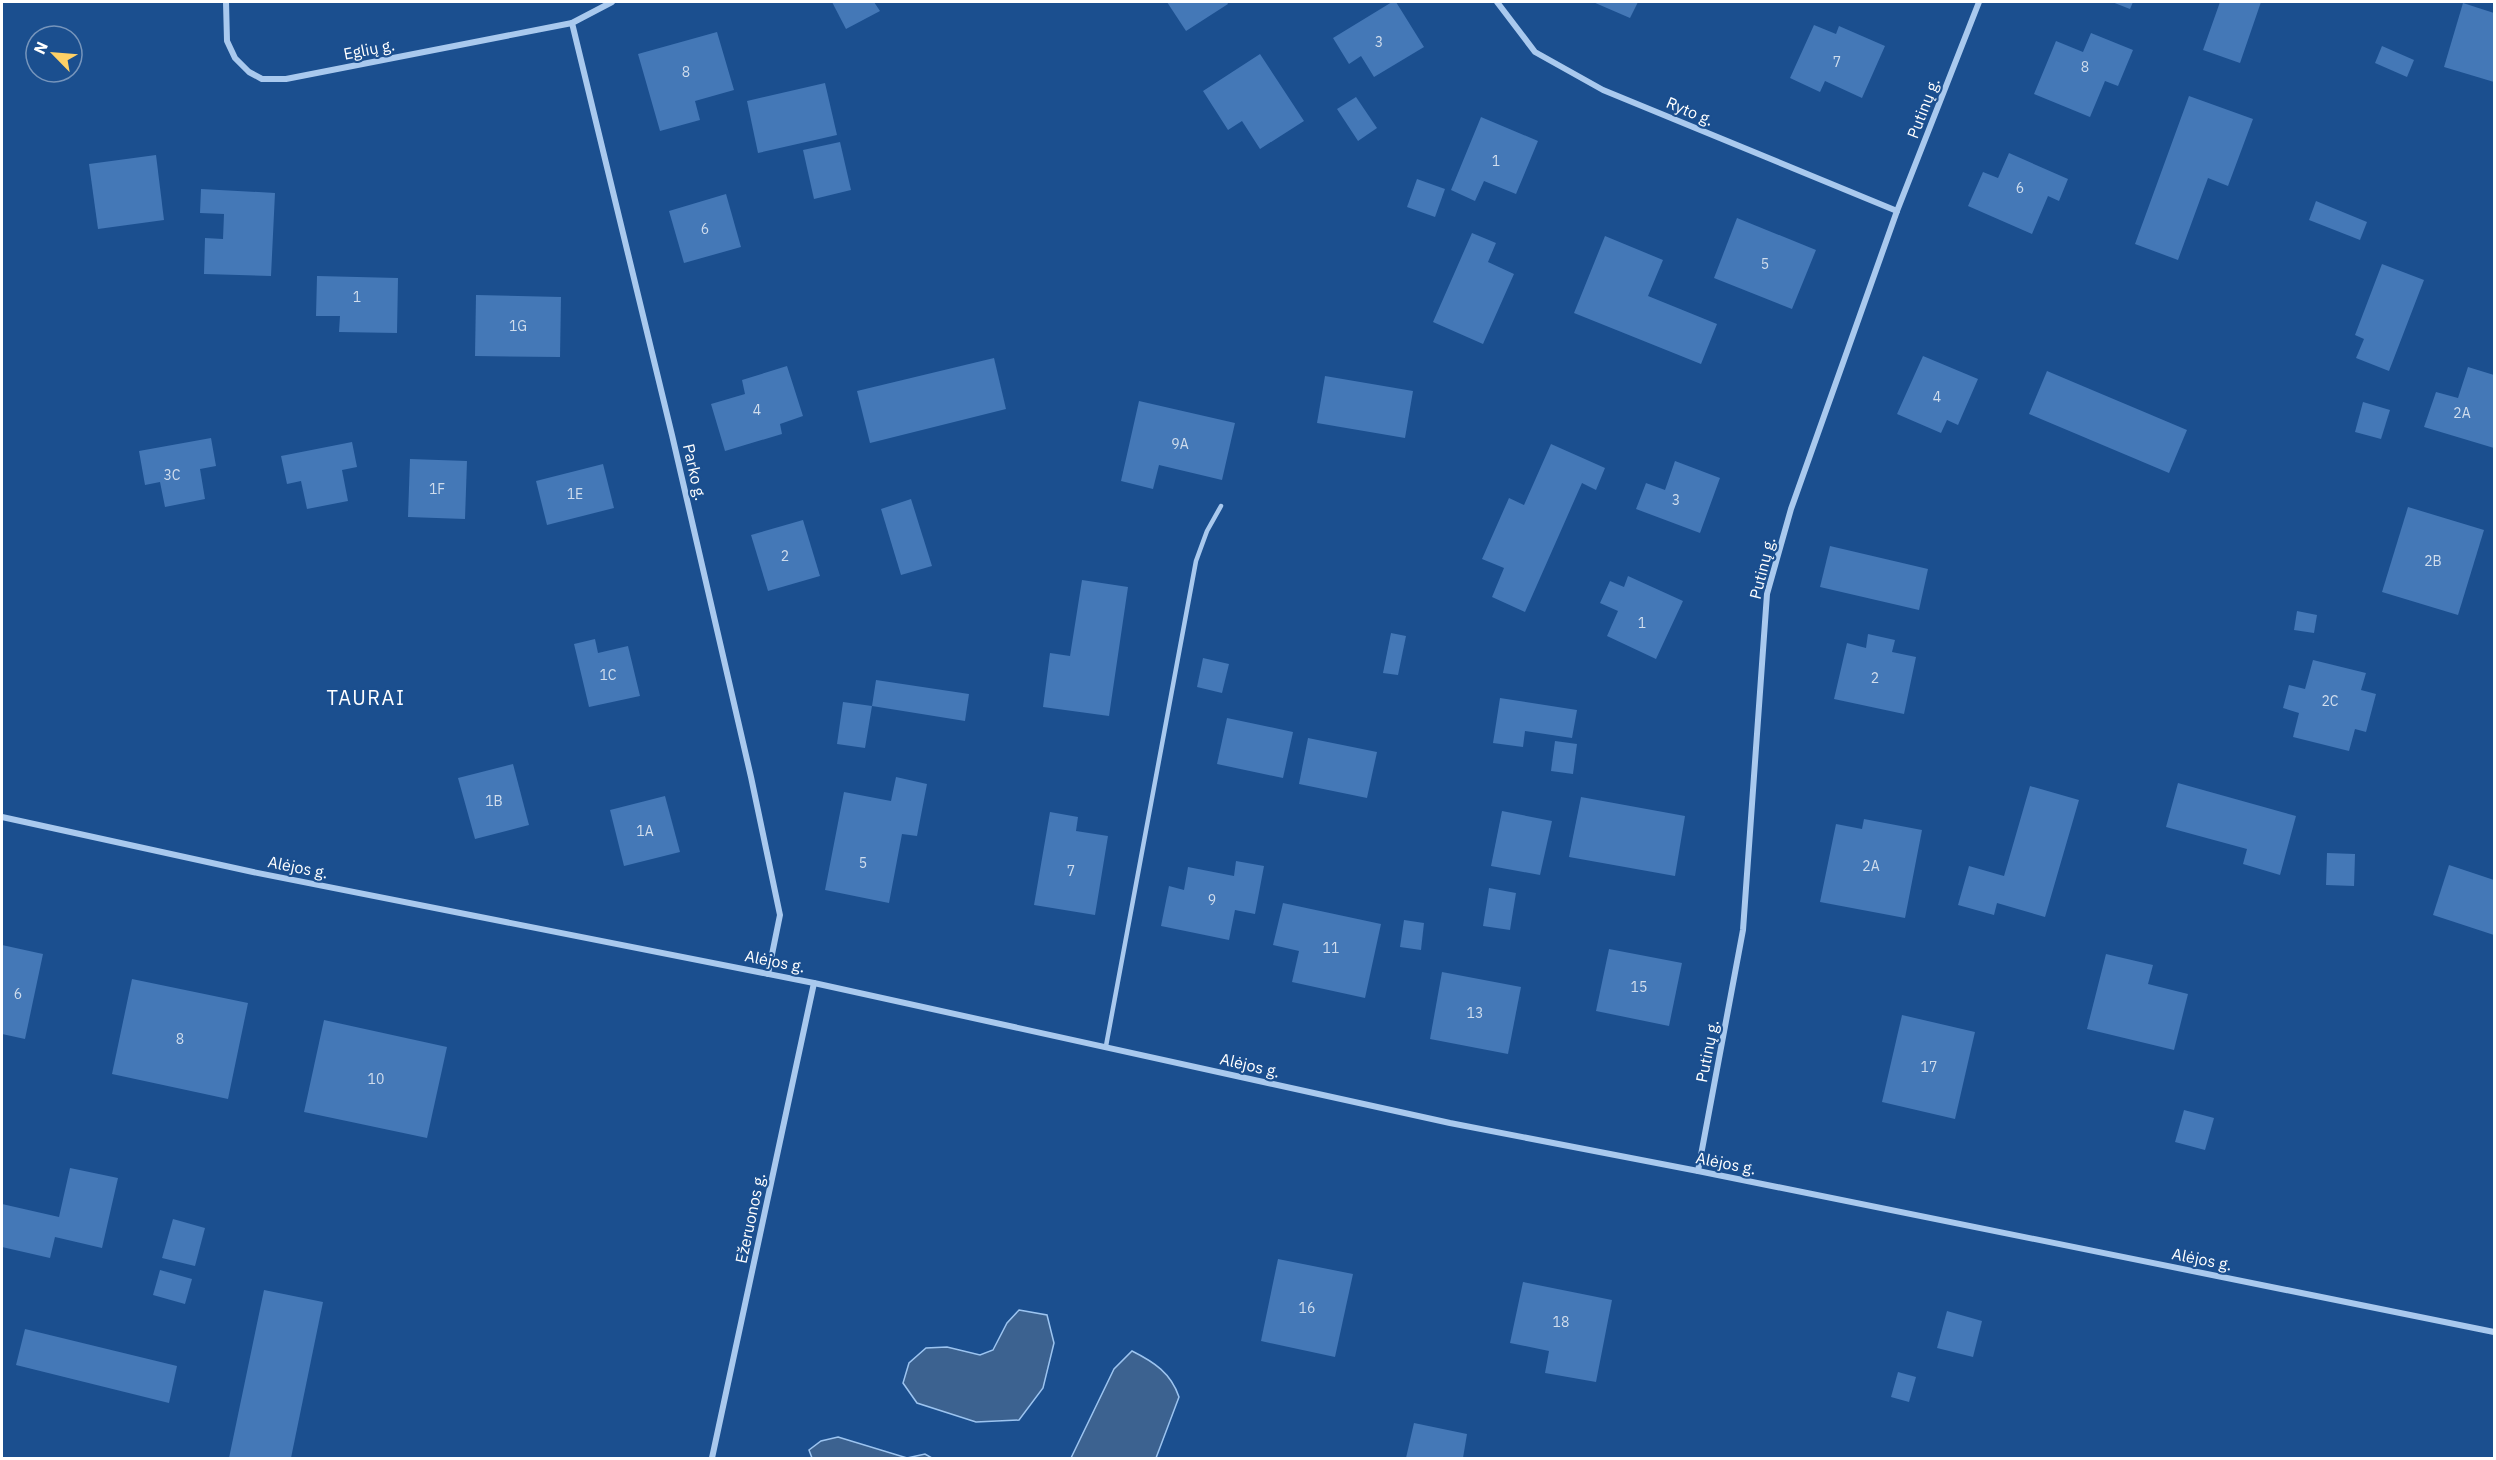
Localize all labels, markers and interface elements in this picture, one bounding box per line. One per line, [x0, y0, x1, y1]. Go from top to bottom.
north arrow [24, 24, 84, 84]
house number: 3 [1375, 33, 1383, 51]
street label: Eglių g. [342, 34, 396, 64]
text: N [29, 38, 52, 57]
house number: 7 [1833, 53, 1841, 71]
house number: 8 [2081, 58, 2089, 76]
house number: 8 [682, 63, 690, 81]
street label: Putinų g. [1902, 75, 1944, 141]
street label: Ryto g. [1663, 92, 1717, 130]
house number: 1 [1492, 152, 1500, 170]
house number: 6 [2016, 179, 2024, 197]
house number: 6 [701, 220, 709, 238]
house number: 5 [1761, 255, 1769, 273]
house number: 1 [353, 288, 361, 306]
house number: 1G [509, 317, 527, 335]
house number: 4 [1933, 388, 1941, 406]
house number: 4 [753, 401, 761, 419]
house number: 2A [2453, 404, 2471, 422]
house number: 9A [1171, 435, 1189, 453]
street label: Parko g. [679, 442, 711, 502]
house number: 3C [163, 466, 181, 484]
house number: 1F [429, 480, 445, 498]
house number: 1E [567, 485, 583, 503]
house number: 3 [1672, 491, 1680, 509]
street label: Putinų g. [1745, 535, 1779, 601]
house number: 2 [781, 547, 789, 565]
house number: 2B [2424, 552, 2442, 570]
house number: 1 [1638, 614, 1646, 632]
house number: 1C [599, 666, 617, 684]
house number: 2 [1871, 669, 1879, 687]
district label: TAURAI [327, 684, 405, 711]
house number: 2C [2321, 692, 2339, 710]
house number: 1B [485, 792, 503, 810]
house number: 1A [636, 822, 654, 840]
street label: Alėjos g. [266, 851, 330, 883]
house number: 5 [859, 854, 867, 872]
house number: 2A [1862, 857, 1880, 875]
house number: 7 [1067, 862, 1075, 880]
house number: 9 [1208, 891, 1216, 909]
house number: 11 [1323, 939, 1339, 957]
street label: Alėjos g. [743, 945, 807, 977]
house number: 15 [1631, 978, 1647, 996]
house number: 6 [14, 985, 22, 1003]
house number: 13 [1467, 1004, 1483, 1022]
street label: Putinų g. [1691, 1018, 1723, 1084]
house number: 8 [176, 1030, 184, 1048]
street label: Alėjos g. [1218, 1048, 1282, 1082]
house number: 17 [1921, 1058, 1937, 1076]
house number: 10 [368, 1070, 384, 1088]
street label: Alėjos g. [1694, 1147, 1758, 1179]
street label: Ežeruonos g. [731, 1171, 769, 1265]
street label: Alėjos g. [2170, 1243, 2234, 1275]
house number: 16 [1299, 1299, 1315, 1317]
house number: 18 [1553, 1313, 1569, 1331]

